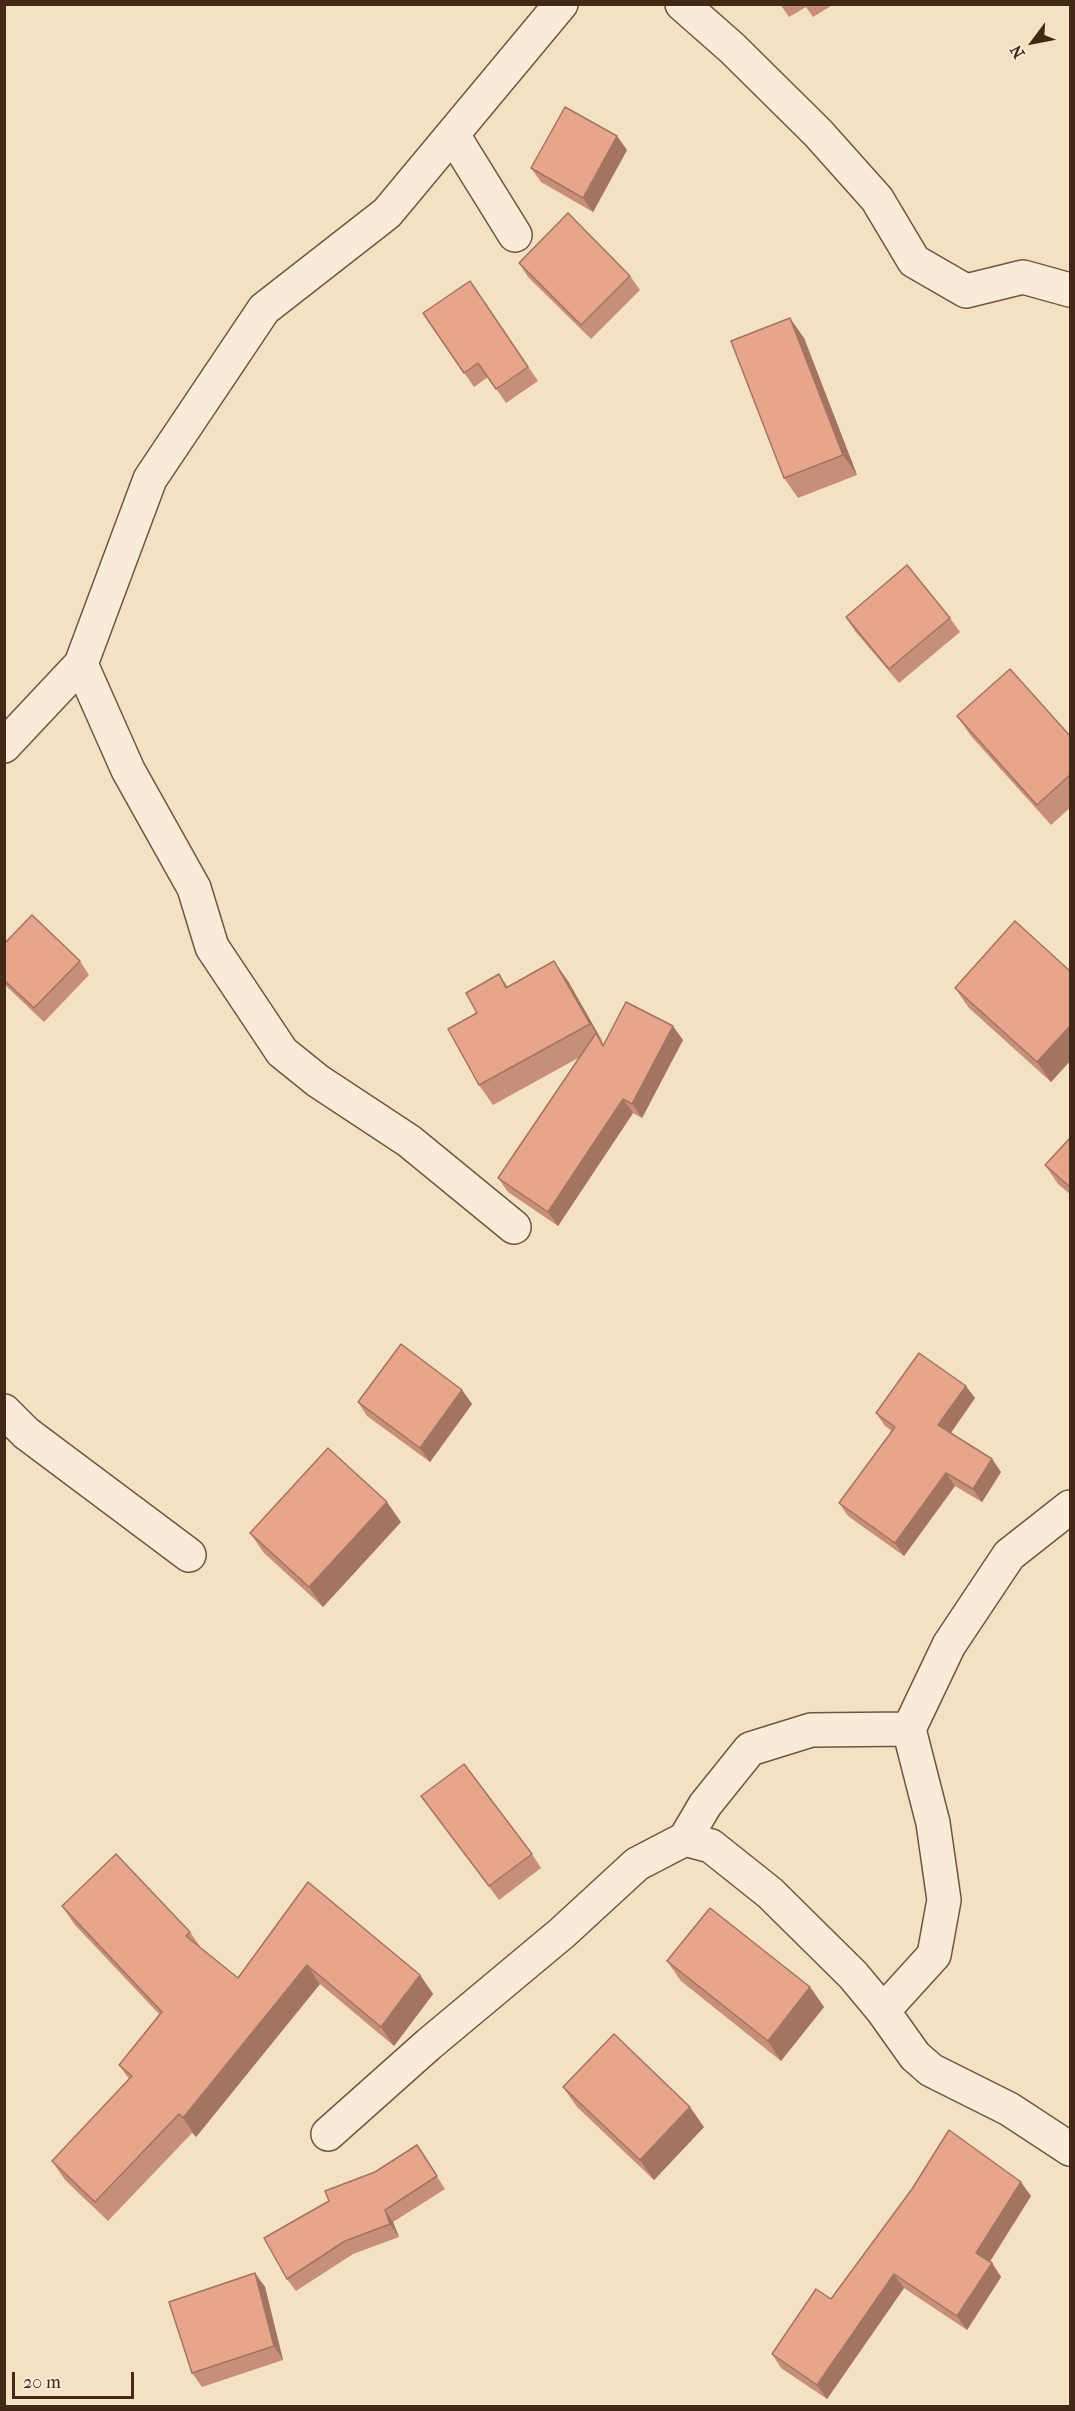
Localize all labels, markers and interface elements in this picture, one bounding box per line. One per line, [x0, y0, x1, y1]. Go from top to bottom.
north arrow [1003, 12, 1063, 72]
text: N [1006, 42, 1029, 62]
scale bar [15, 2360, 136, 2398]
text: 20 m [23, 2372, 61, 2393]

